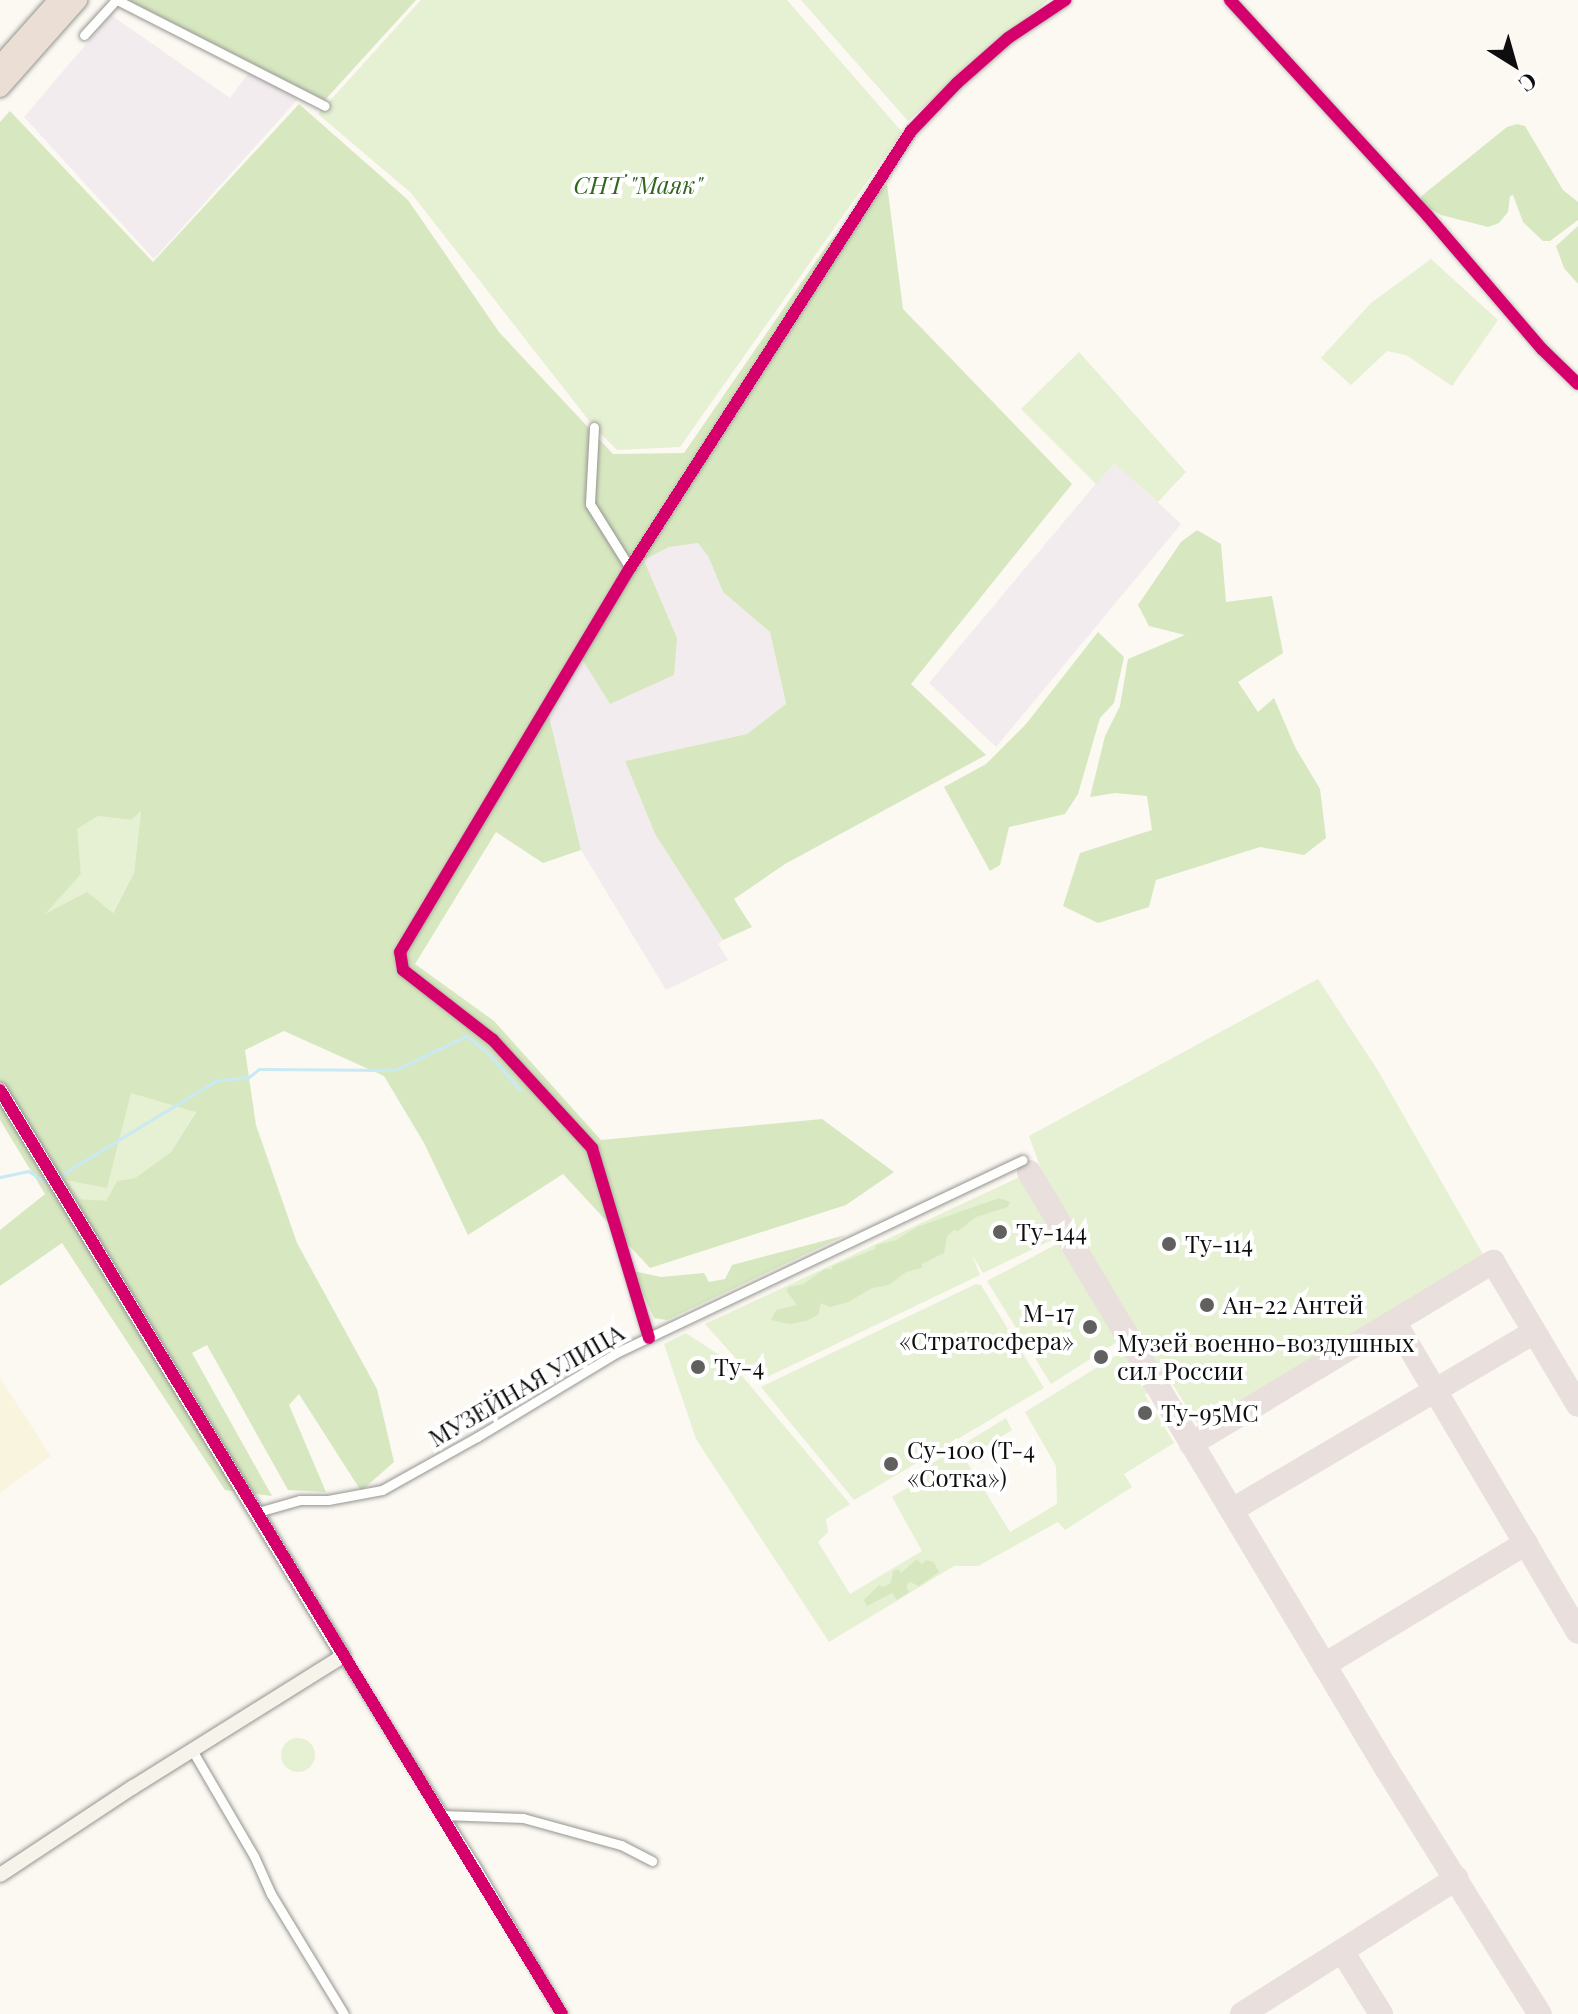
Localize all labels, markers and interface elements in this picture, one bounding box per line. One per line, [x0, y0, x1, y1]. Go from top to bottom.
north arrow [1474, 24, 1554, 104]
text: С [1513, 67, 1544, 100]
park label: СНТ "Маяк" [573, 171, 703, 199]
place label: Ту-144 [1016, 1218, 1087, 1246]
marker: Ту-144 [991, 1223, 1009, 1241]
place label: Ту-114 [1185, 1230, 1253, 1258]
marker: Ту-114 [1160, 1235, 1178, 1253]
place label: Ан-22 Антей [1223, 1291, 1364, 1319]
marker: Ан-22 Антей [1198, 1296, 1216, 1314]
place label: М-17 «Стратосфера» [899, 1299, 1074, 1355]
street label: МУЗЕЙНАЯ УЛИЦА [423, 1317, 629, 1453]
marker: М-17 «Стратосфера» [1081, 1318, 1099, 1336]
place label: Музей военно-воздушных сил России [1117, 1329, 1414, 1385]
marker: Музей военно-воздушных сил России [1092, 1348, 1110, 1366]
place label: Ту-4 [714, 1353, 764, 1381]
marker: Ту-4 [689, 1358, 707, 1376]
place label: Ту-95МС [1161, 1399, 1259, 1427]
marker: Ту-95МС [1136, 1404, 1154, 1422]
place label: Су-100 (Т-4 «Сотка») [907, 1436, 1035, 1492]
marker: Су-100 (Т-4 «Сотка») [882, 1455, 900, 1473]

